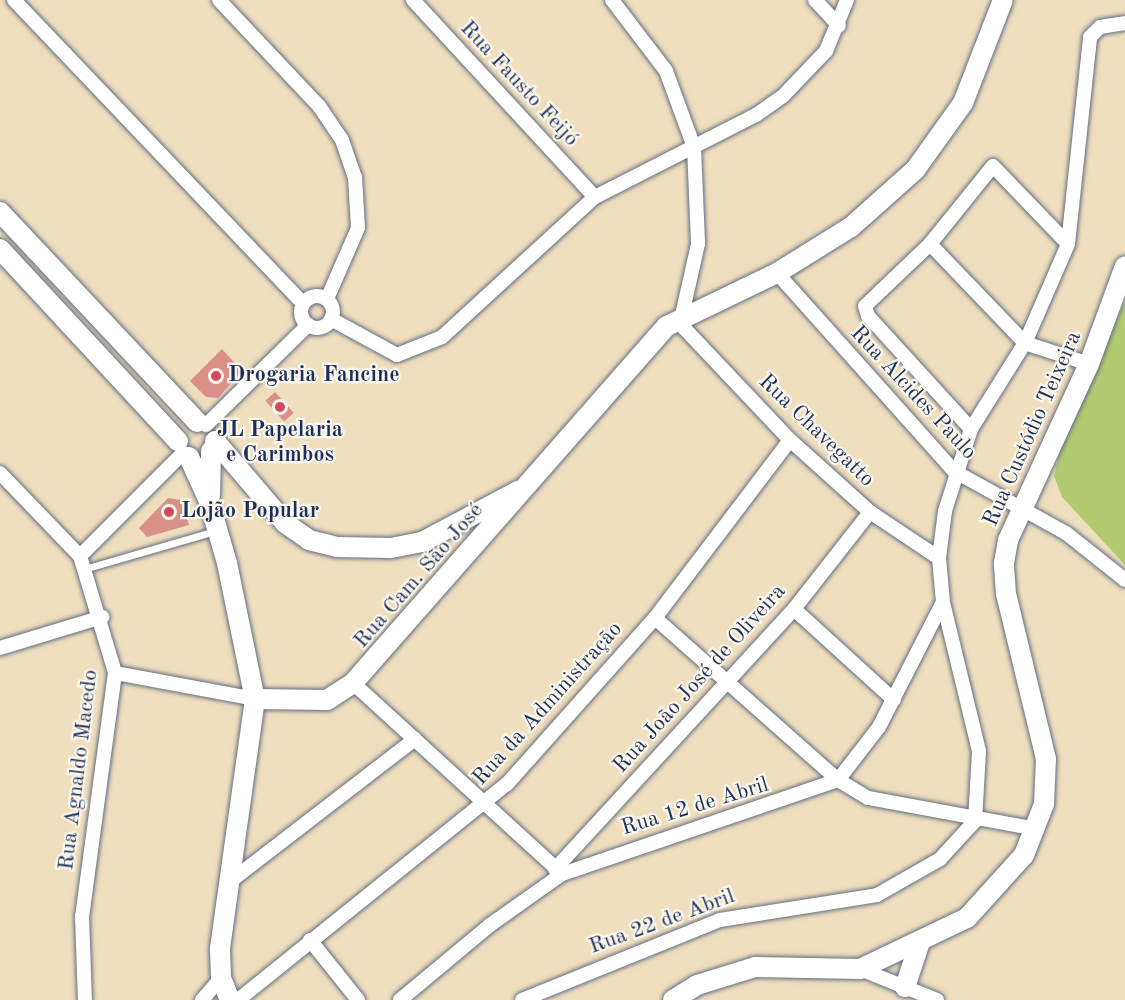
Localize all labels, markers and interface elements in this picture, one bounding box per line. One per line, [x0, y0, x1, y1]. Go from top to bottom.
street label: Rua Fausto Feijó [454, 16, 584, 152]
street label: Rua Alcides Paulo [844, 321, 982, 465]
street label: Rua Custódio Teixeira [978, 327, 1088, 531]
place label: Drogaria Fancine [228, 363, 400, 389]
marker: Drogaria Fancine [209, 369, 223, 383]
street label: Rua Chavegatto [752, 369, 880, 493]
marker: JL Papelaria e Carimbos [273, 400, 287, 414]
place label: JL Papelaria e Carimbos [217, 417, 343, 469]
street label: Rua Cam. São José [349, 498, 489, 654]
place label: Lojão Popular [181, 499, 319, 525]
marker: Lojão Popular [162, 505, 176, 519]
street label: Rua João José de Oliveira [608, 579, 792, 779]
street label: Rua da Administração [468, 617, 628, 791]
street label: Rua Agnaldo Macedo [54, 668, 104, 872]
street label: Rua 12 de Abril [618, 772, 772, 842]
street label: Rua 22 de Abril [586, 883, 738, 961]

